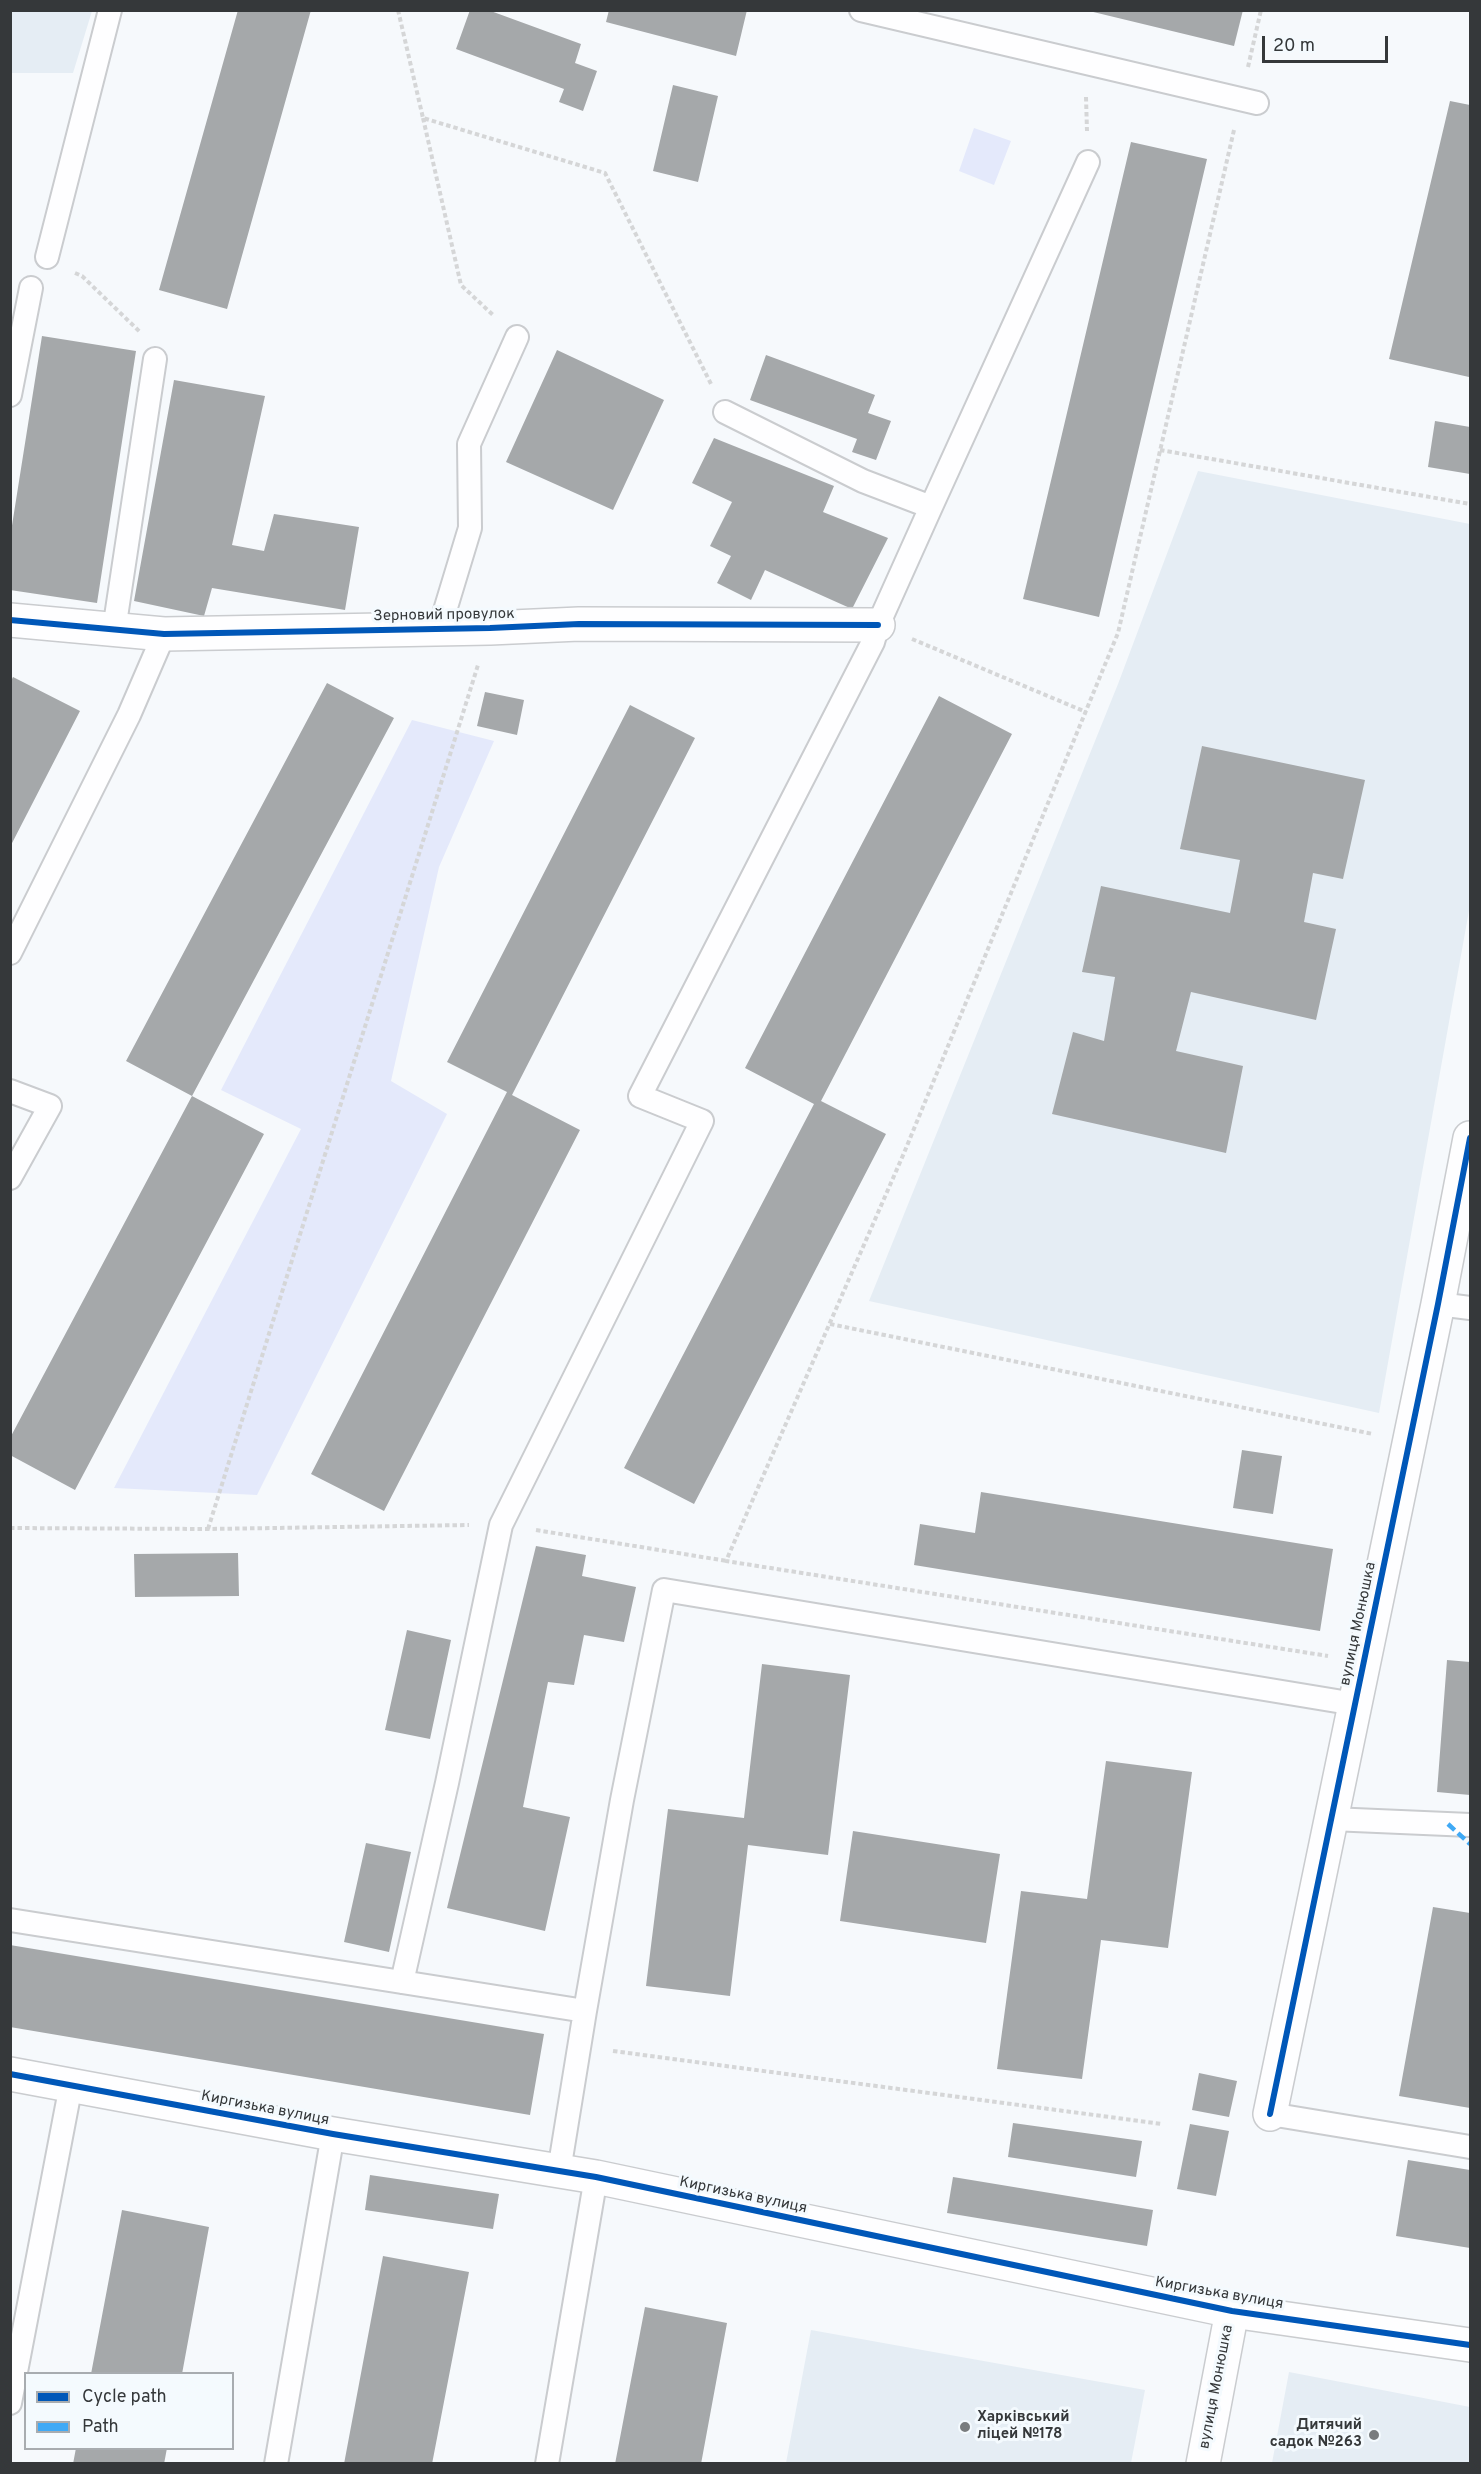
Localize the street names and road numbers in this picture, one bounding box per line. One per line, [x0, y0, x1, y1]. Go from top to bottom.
street label: Зерновий провулок [373, 606, 515, 626]
street label: вулиця Монюшка [1337, 1561, 1381, 1687]
street label: Киргизька вулиця [199, 2088, 331, 2130]
street label: Киргизька вулиця [678, 2174, 808, 2218]
street label: Киргизька вулиця [1153, 2274, 1285, 2314]
street label: вулиця Монюшка [1196, 2323, 1238, 2451]

